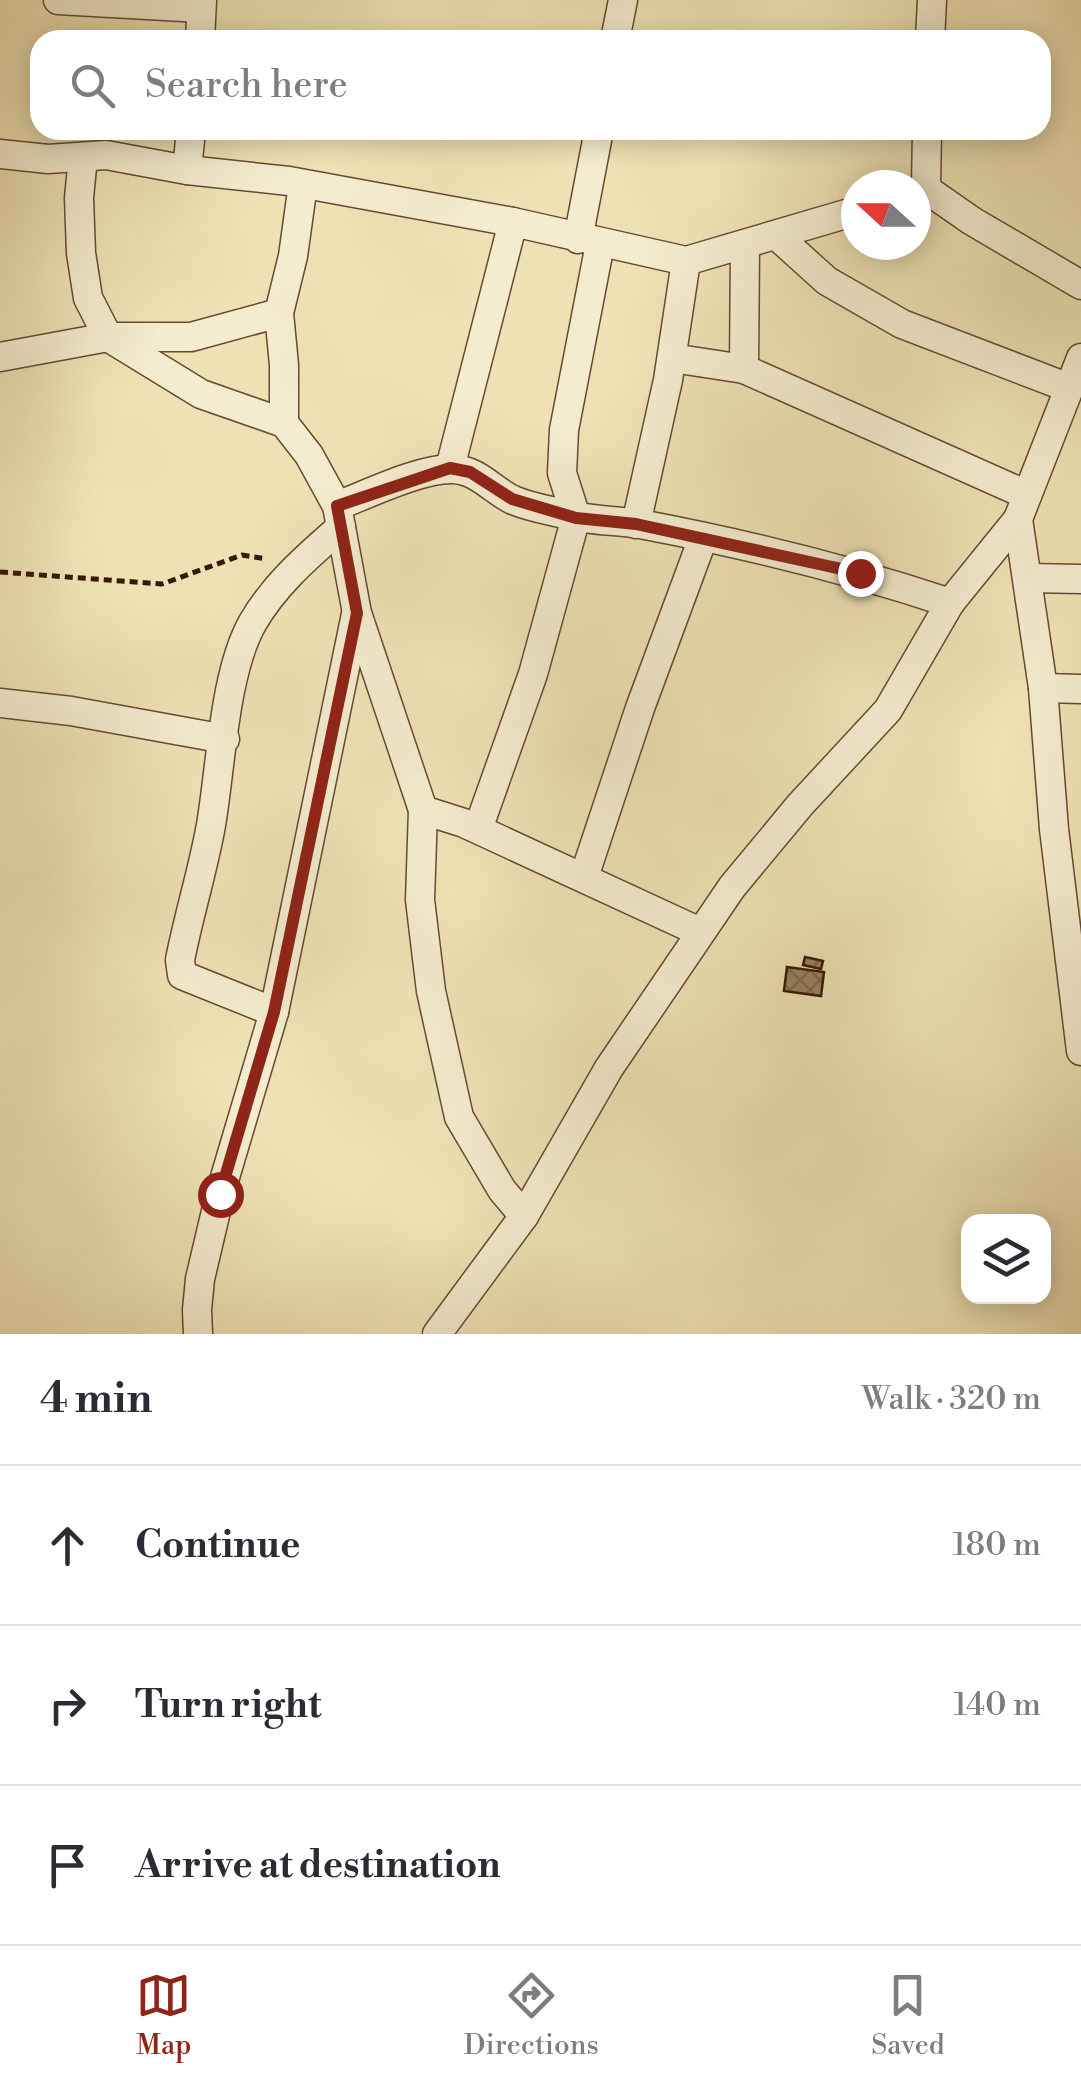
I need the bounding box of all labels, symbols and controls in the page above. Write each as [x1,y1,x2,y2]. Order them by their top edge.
search box [30,30,1051,140]
icon: search [65,58,120,113]
text: Search here [145,62,348,109]
north arrow [841,170,931,260]
route end [838,551,884,597]
route start [198,1172,244,1218]
map controls [961,1214,1051,1304]
button: layers [961,1214,1051,1304]
text: 4 min [40,1373,152,1426]
text: Walk · 320 m [861,1379,1041,1419]
icon: ahead [40,1518,95,1573]
text: Continue [135,1522,300,1569]
text: 180 m [952,1525,1041,1565]
icon: right [40,1678,95,1733]
text: Turn right [135,1682,321,1729]
text: 140 m [954,1685,1041,1725]
icon: arrive [40,1838,95,1893]
text: Arrive at destination [135,1842,501,1889]
tab: Map [136,1968,191,2063]
tab: Directions [464,1968,599,2063]
tab: Saved [871,1968,945,2063]

